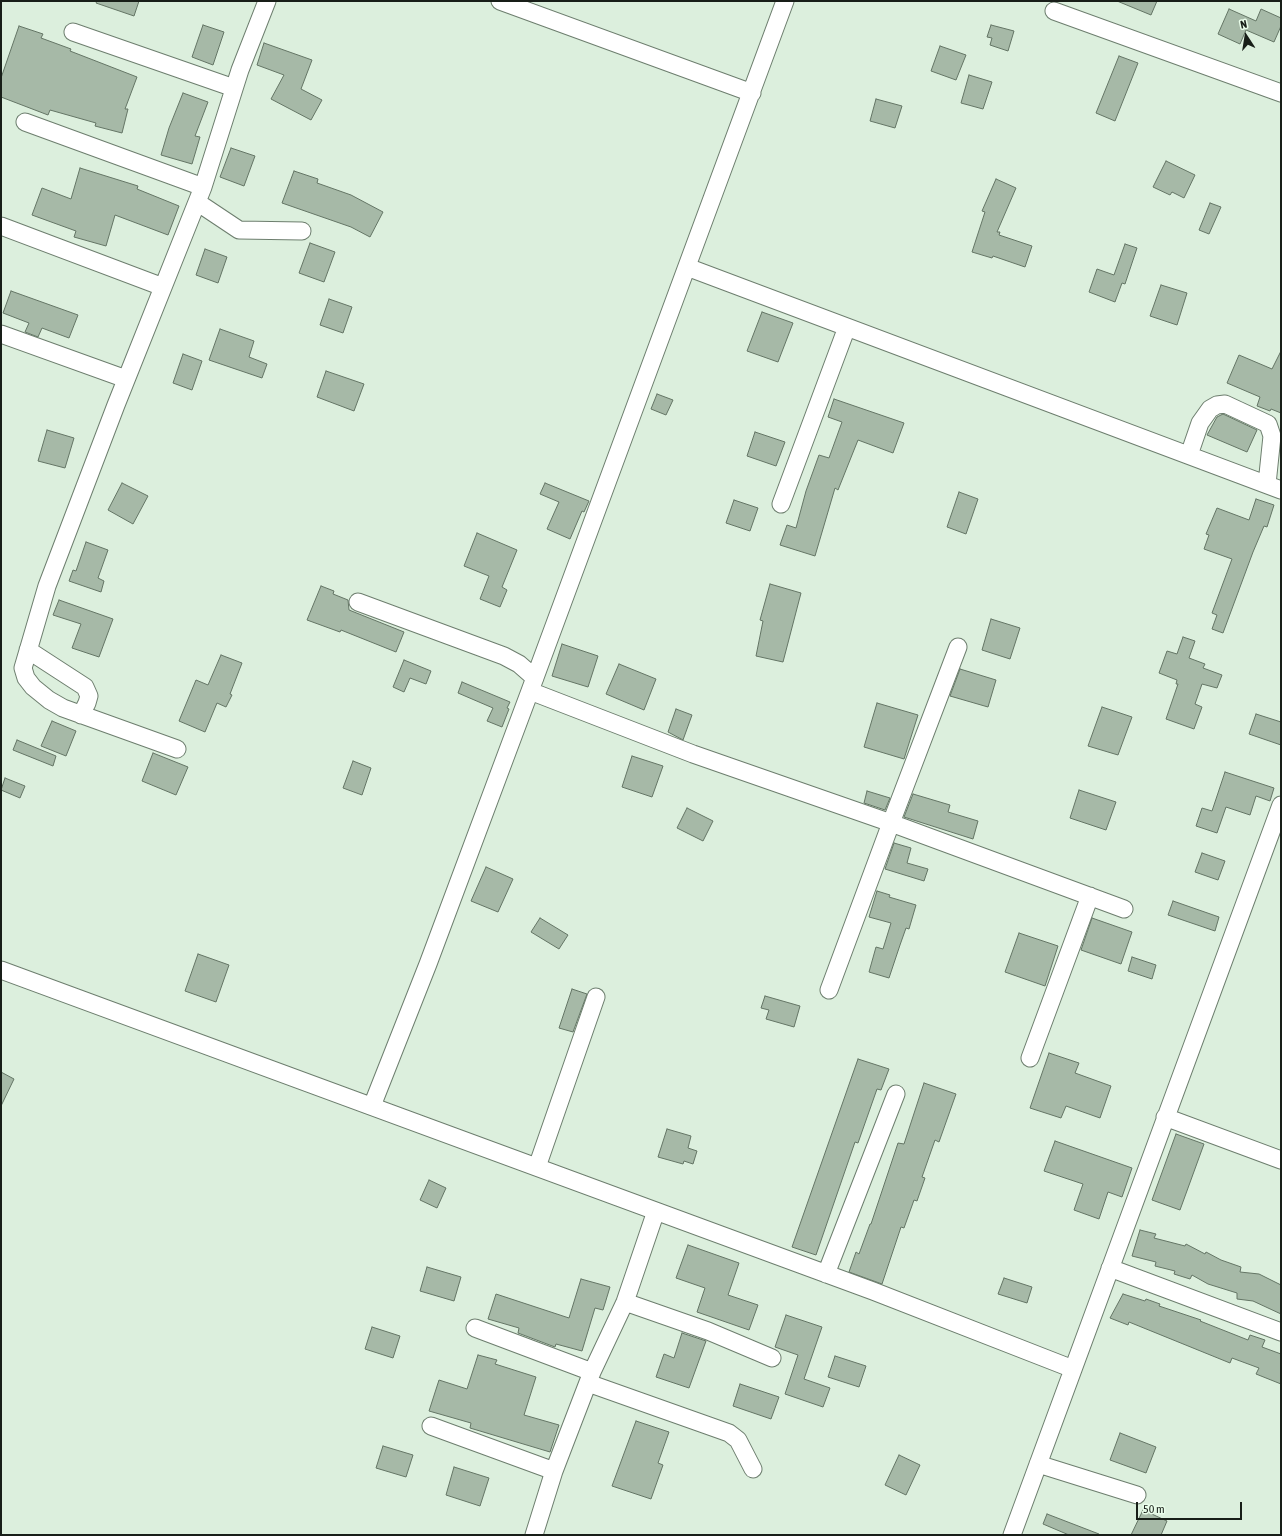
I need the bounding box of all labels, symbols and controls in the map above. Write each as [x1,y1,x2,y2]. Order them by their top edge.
north arrow [1226,16,1266,56]
text: N [1239,18,1248,31]
scale bar [1138,1494,1244,1520]
text: 50 m [1143,1502,1165,1516]

